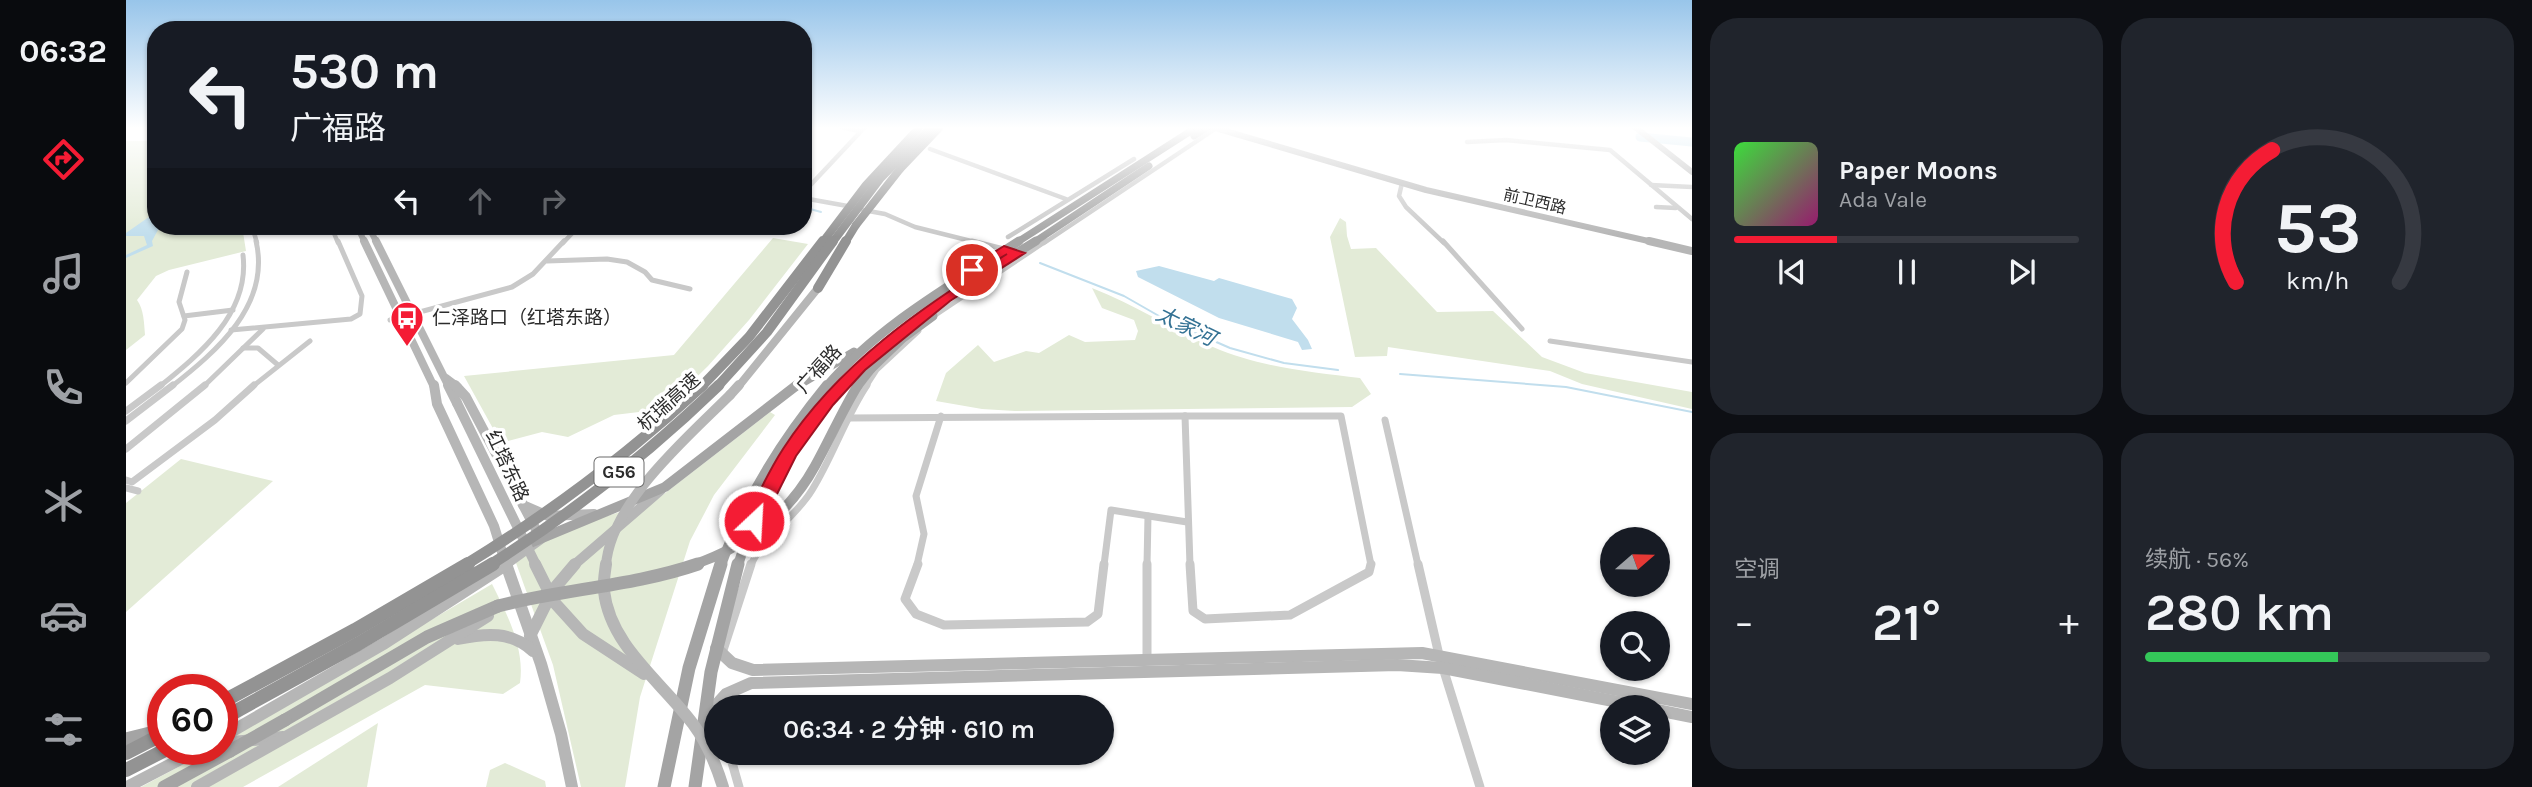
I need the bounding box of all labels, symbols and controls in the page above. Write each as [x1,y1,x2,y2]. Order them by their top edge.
text: 06:32 [19,33,107,70]
text: 530 m [290,43,439,100]
icon: left [175,49,266,140]
text: 广福路 [290,110,386,147]
icon: directions [39,135,88,184]
text: Paper Moons [1839,155,1998,186]
icon: left [388,182,426,220]
icon: ahead [461,182,499,220]
icon: right [534,182,572,220]
street label: 前卫西路 [1502,185,1568,217]
text: Ada Vale [1839,186,1927,213]
text: 53 [2274,186,2361,271]
pin [942,240,1002,300]
icon: music [39,249,88,298]
icon: arrive [953,251,991,289]
icon: previous [1773,253,1811,291]
icon: pause [1888,253,1926,291]
icon: next [2003,253,2041,291]
text: km/h [2286,266,2349,295]
bus stop icon: 仁泽路口（红塔东路） [388,299,426,348]
water label: 太家河 [1152,301,1223,352]
place label: 仁泽路口（红塔东路） [432,307,622,329]
street label: 广福路 [792,340,846,398]
icon: phone [39,363,88,412]
street label: 杭瑞高速 [633,368,705,436]
street label: 红塔东路 [481,427,533,505]
road number: G56 [594,458,644,486]
icon: climate [39,477,88,526]
position arrow [717,484,791,558]
north arrow [1600,527,1670,597]
map controls [1600,527,1670,765]
text: 续航 · 56% [2145,546,2249,573]
text: 空调 [1734,556,1780,583]
text: 280 km [2145,582,2334,643]
icon: car [39,591,88,640]
text: 21° [1872,592,1941,653]
text: − [1734,600,1754,645]
text: + [2059,600,2079,645]
button: search [1600,611,1670,681]
speed limit sign: 60 [147,674,238,765]
button: layers [1600,695,1670,765]
icon: filters [39,705,88,754]
text: 06:34 · 2 分钟 · 610 m [783,714,1035,745]

